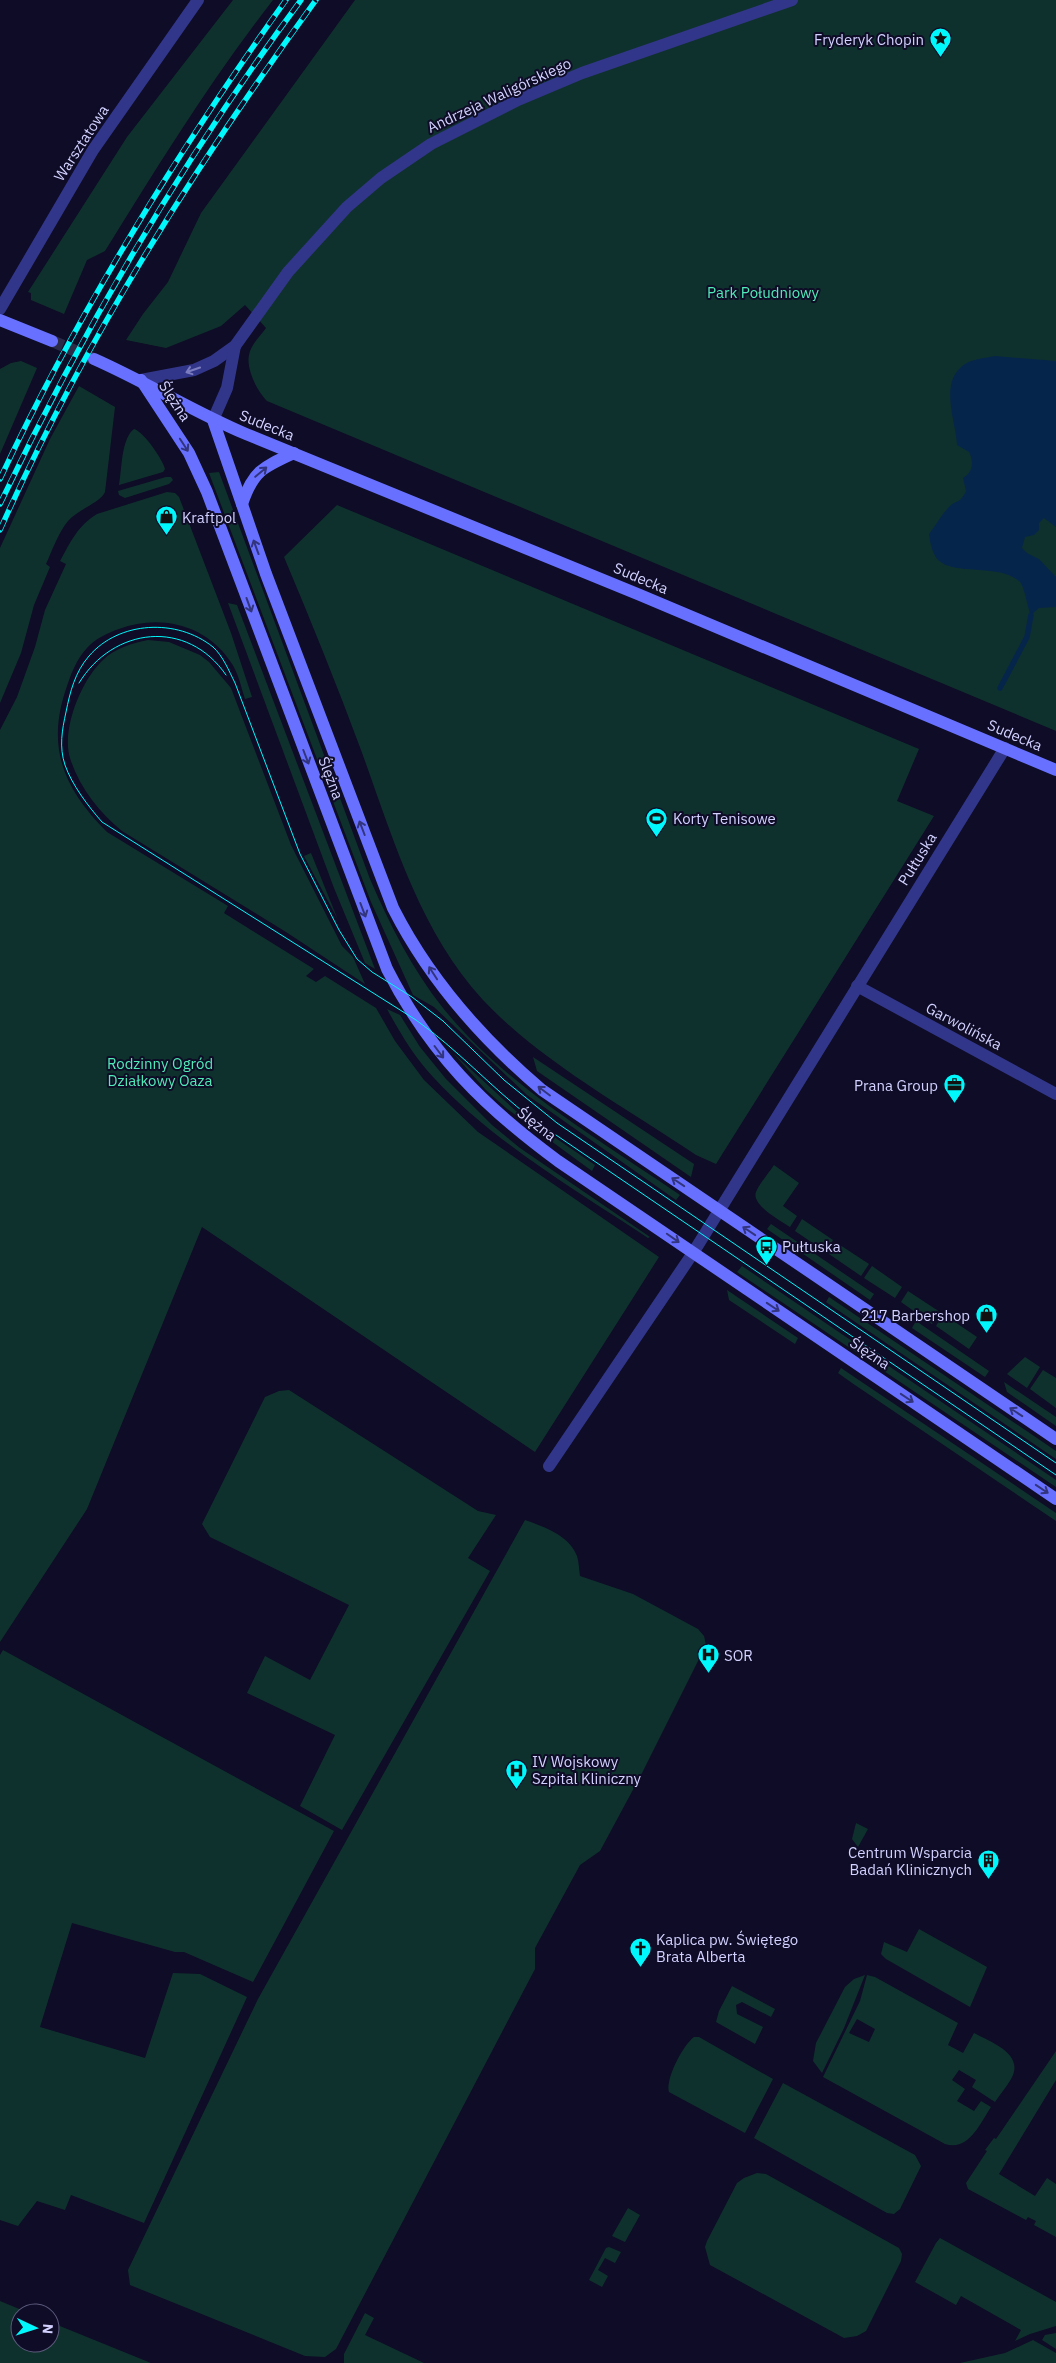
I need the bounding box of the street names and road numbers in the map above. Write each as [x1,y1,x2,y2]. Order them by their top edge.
street label: Andrzeja Waligórskiego [424,53,574,137]
street label: Warsztatowa [49,101,113,185]
street label: Ślężna [155,377,195,425]
street label: Sudecka [237,405,297,445]
street label: Sudecka [611,558,671,598]
street label: Sudecka [985,715,1045,755]
street label: Ślężna [314,754,348,802]
street label: Pułtuska [893,829,941,889]
street label: Garwolińska [923,998,1005,1054]
street label: Ślężna [514,1103,560,1145]
street label: Ślężna [846,1333,894,1373]

